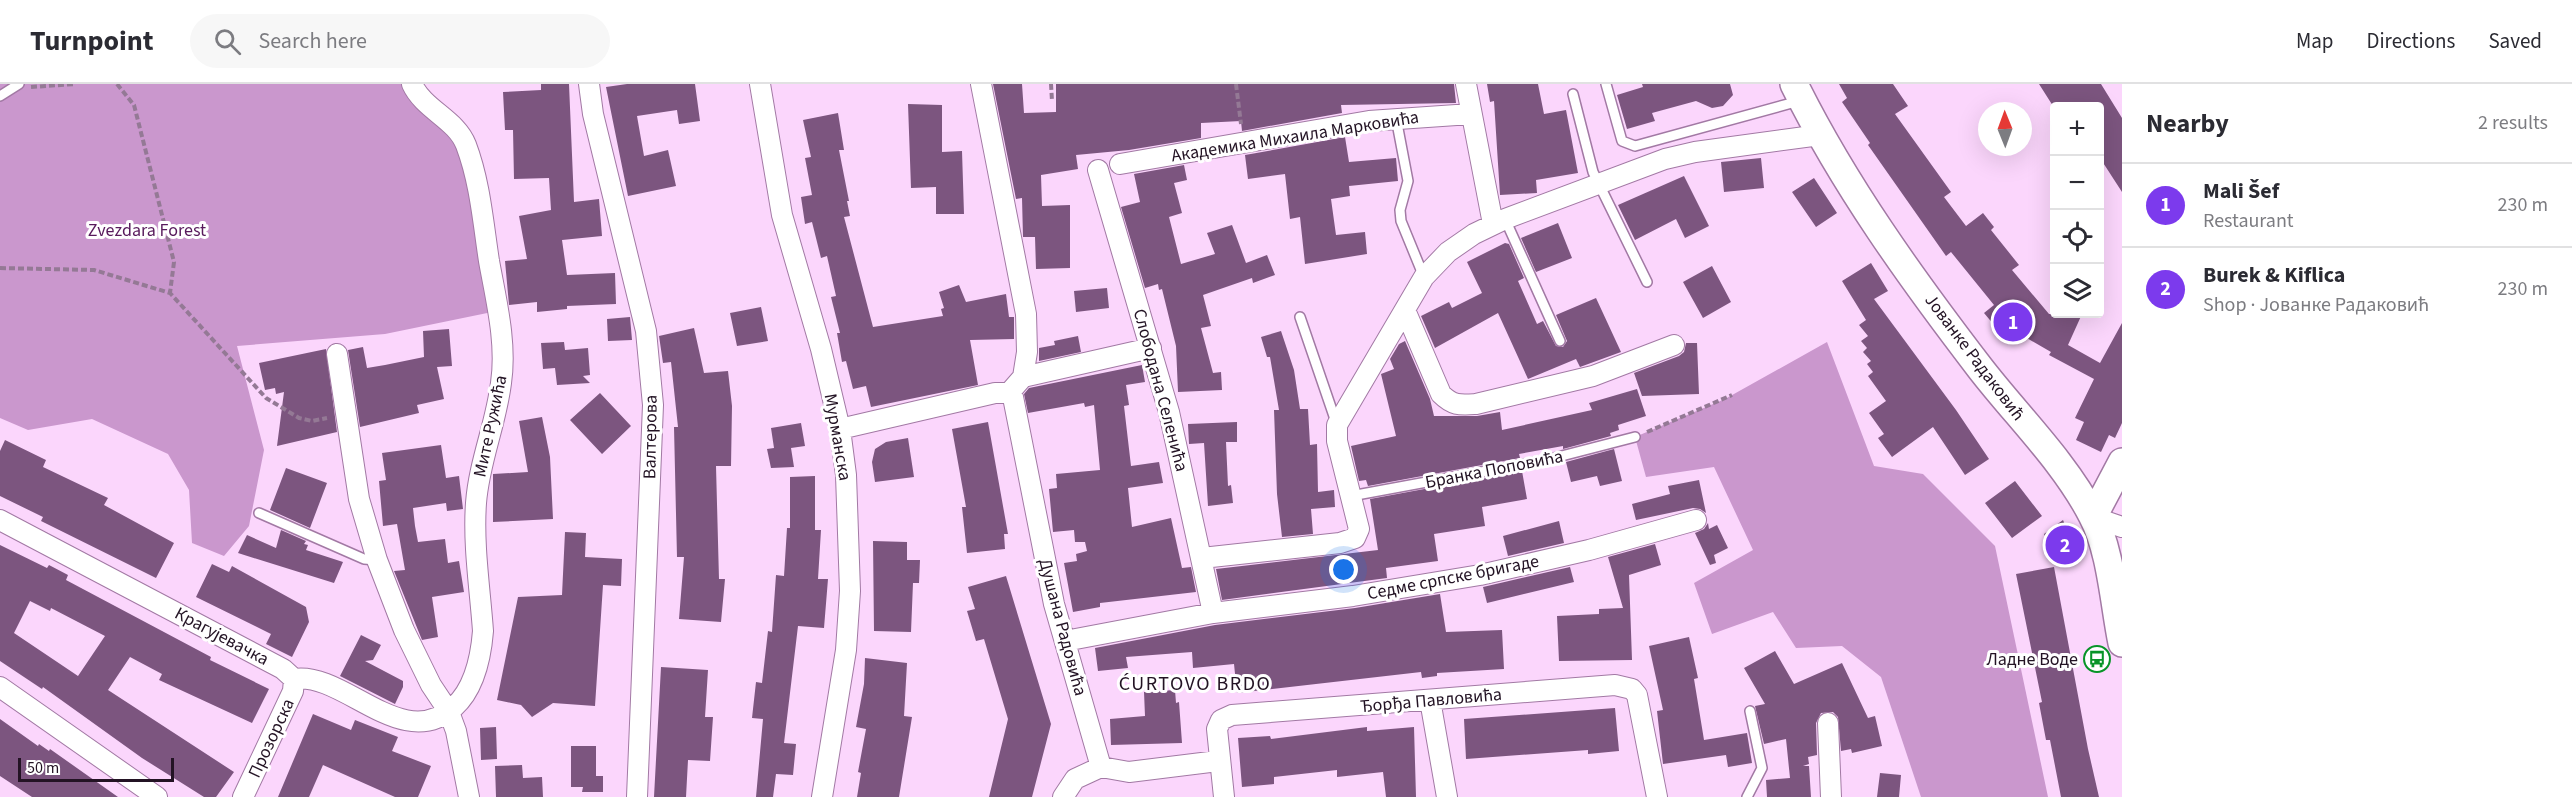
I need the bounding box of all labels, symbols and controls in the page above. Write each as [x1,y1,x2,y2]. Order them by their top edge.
search box [190,14,610,68]
text: Turnpoint [30,21,154,61]
icon: search [211,25,244,58]
text: Search here [259,25,367,57]
text: Map [2296,26,2334,56]
text: Directions [2367,26,2455,56]
text: Saved [2488,26,2542,56]
north arrow [1978,102,2032,156]
map controls [2050,102,2104,318]
button: + [2050,102,2104,156]
street label: Академика Михаила Марковића [1170,105,1421,168]
text: Nearby [2146,105,2229,142]
text: 2 results [2478,109,2548,137]
button: − [2050,156,2104,210]
text: Mali Šef [2203,175,2279,207]
text: 1 [2160,191,2171,219]
text: 230 m [2498,191,2548,219]
text: Restaurant [2203,207,2294,235]
button: locate [2050,210,2104,264]
park label: Zvezdara Forest [88,218,206,243]
text: Burek & Kiflica [2203,259,2345,291]
button: layers [2050,264,2104,318]
text: 2 [2160,275,2171,303]
text: 230 m [2498,275,2548,303]
street label: Јованке Радаковић [1919,289,2030,426]
text: Shop · Јованке Радаковић [2203,291,2429,319]
pin: 1 [1994,300,2032,344]
street label: Слободана Селенића [1127,306,1194,474]
street label: Мите Ружића [467,373,513,479]
street label: Мурманска [818,392,857,483]
street label: Валтерова [637,395,664,479]
street label: Бранка Поповића [1423,444,1565,495]
pin: 2 [2046,522,2084,568]
street label: Седме српске бригаде [1365,549,1541,606]
your location [1329,555,1358,584]
street label: Душана Радовића [1032,556,1093,699]
street label: Крагујевачка [170,601,273,672]
bus stop icon: Ладне Воде [2082,644,2112,674]
place label: Ладне Воде [1986,647,2078,672]
district label: ĆURTOVO BRDO [1119,670,1271,698]
street label: Ђорђа Павловића [1359,682,1503,719]
street label: Прозорска [242,694,301,782]
scale bar [18,755,174,782]
text: 50 m [27,757,59,779]

